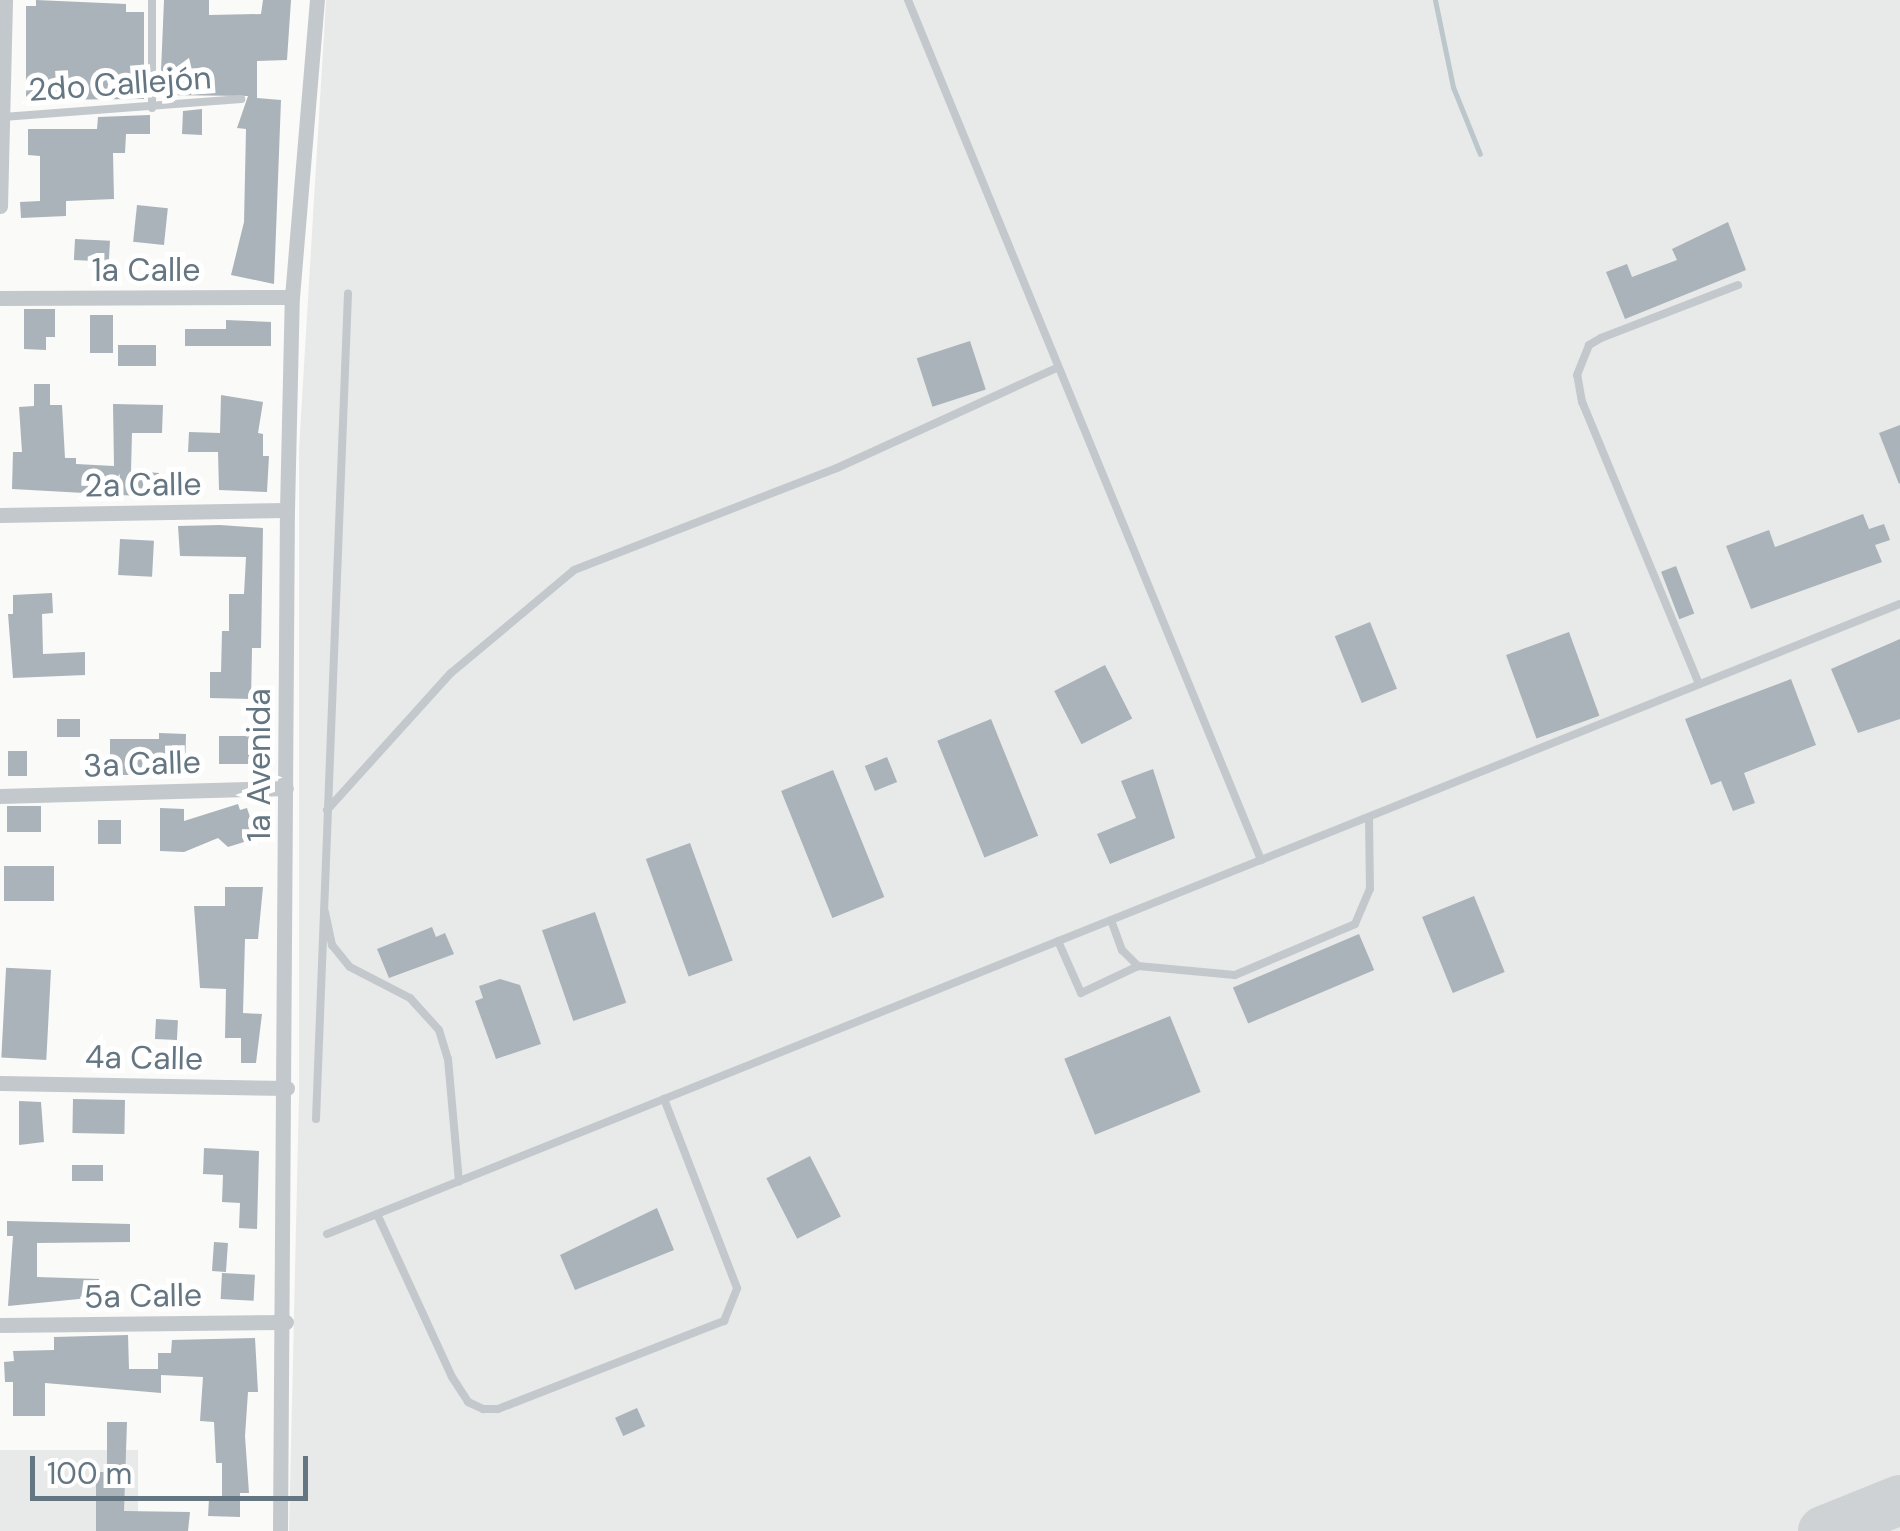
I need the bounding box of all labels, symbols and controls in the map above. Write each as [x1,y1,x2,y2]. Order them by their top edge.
street label: 2do Callejón [27,58,213,110]
street label: 1a Calle [92,251,200,289]
street label: 2a Calle [84,465,202,505]
street label: 1a Avenida [240,688,278,842]
street label: 3a Calle [83,743,201,785]
street label: 4a Calle [85,1038,203,1078]
street label: 5a Calle [84,1276,202,1316]
scale bar [35,1436,312,1498]
text: 100 m [47,1454,132,1493]

